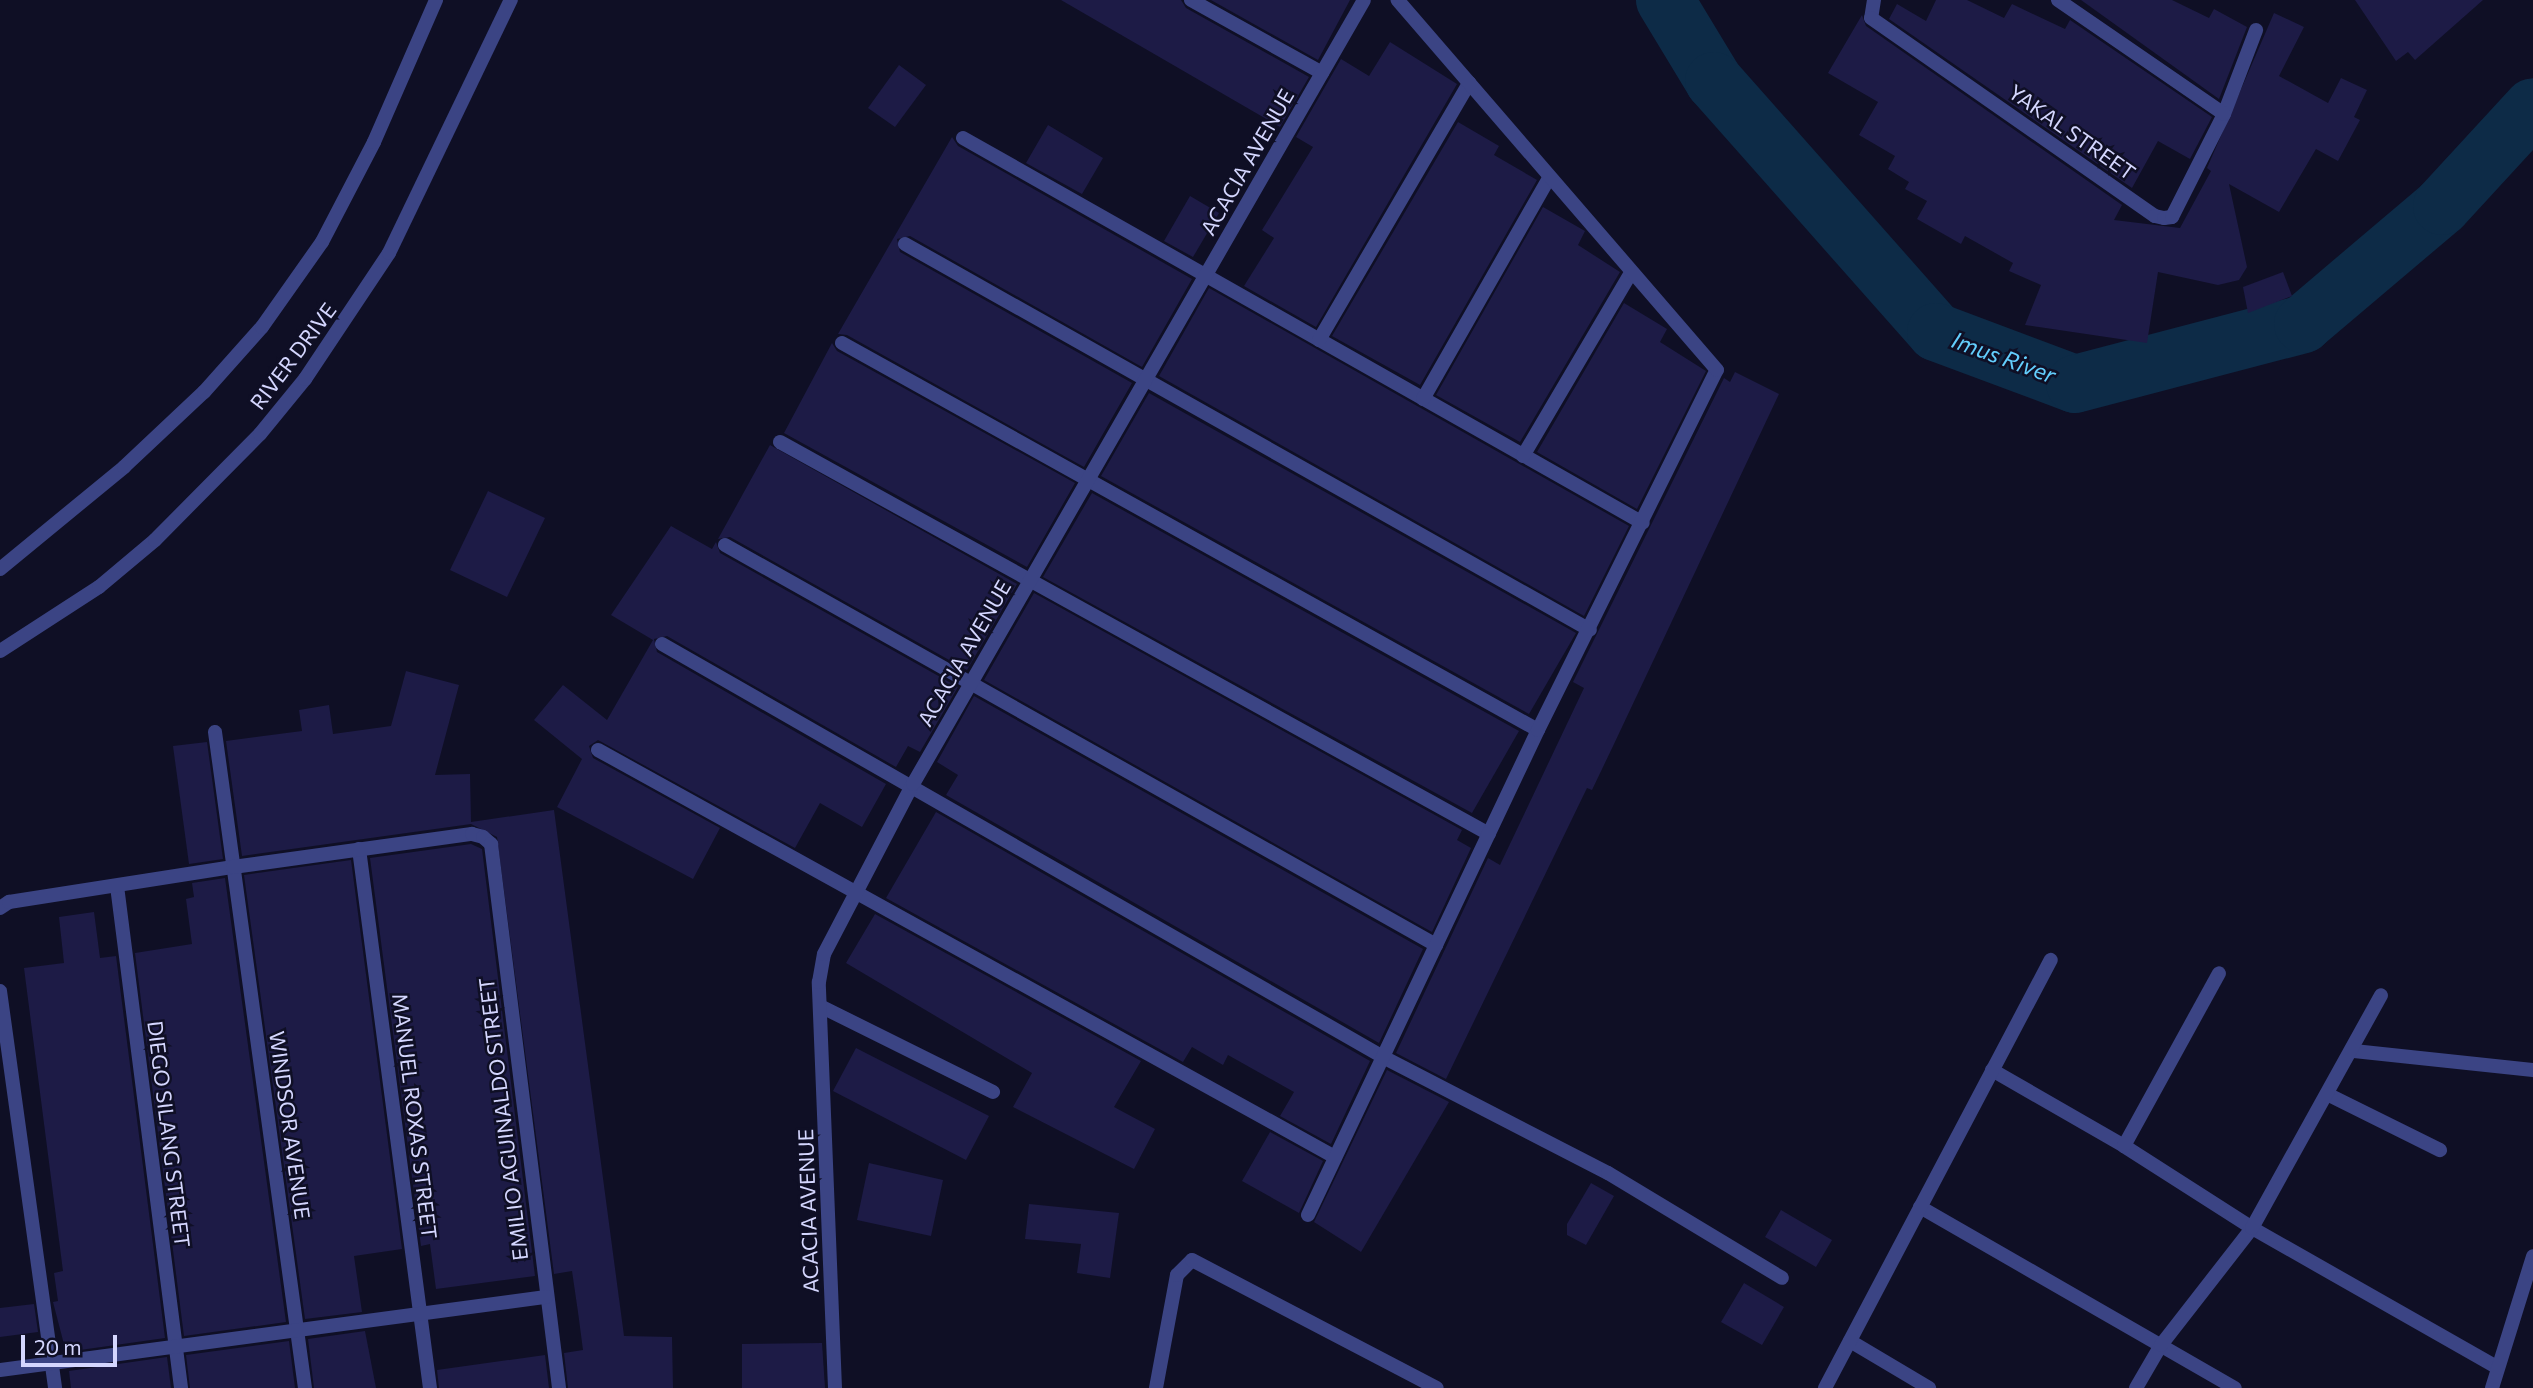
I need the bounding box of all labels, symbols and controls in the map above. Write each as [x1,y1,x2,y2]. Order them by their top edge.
street label: YAKAL STREET [2004,79,2140,185]
street label: ACACIA AVENUE [1195,85,1299,239]
street label: RIVER DRIVE [245,298,341,414]
water label: Imus River [1948,325,2060,389]
street label: ACACIA AVENUE [912,576,1016,730]
street label: EMILIO AGUINALDO STREET [473,976,533,1262]
street label: MANUEL ROXAS STREET [387,992,443,1240]
street label: DIEGO SILANG STREET [143,1019,195,1249]
street label: WINDSOR AVENUE [264,1029,316,1221]
street label: ACACIA AVENUE [793,1128,823,1294]
scale bar [24,1322,121,1366]
text: 20 m [34,1334,82,1359]

